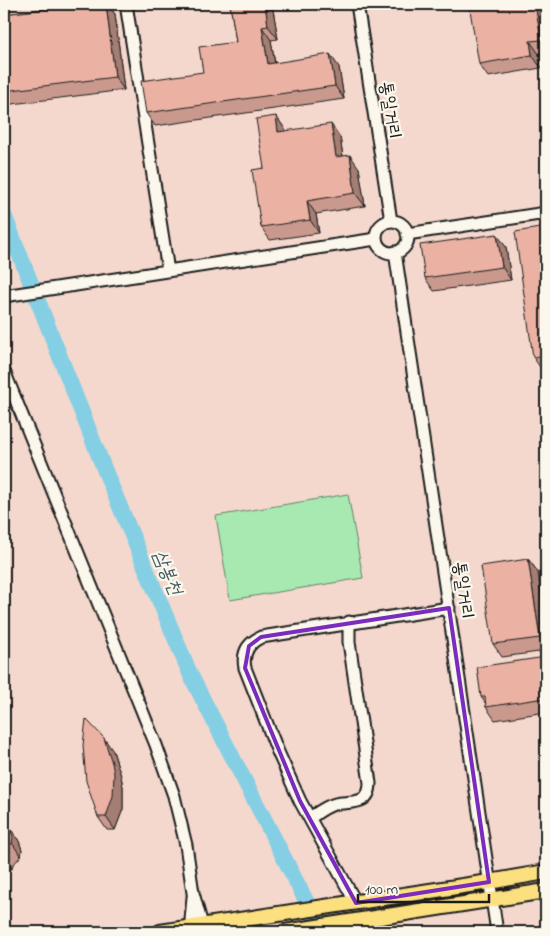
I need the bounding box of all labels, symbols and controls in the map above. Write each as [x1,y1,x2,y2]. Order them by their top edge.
street label: 통일거리 [372,80,406,141]
water label: 삼봉천 [145,547,189,601]
street label: 통일거리 [445,560,479,621]
scale bar [358,871,489,903]
text: 100 m [365,879,398,901]

